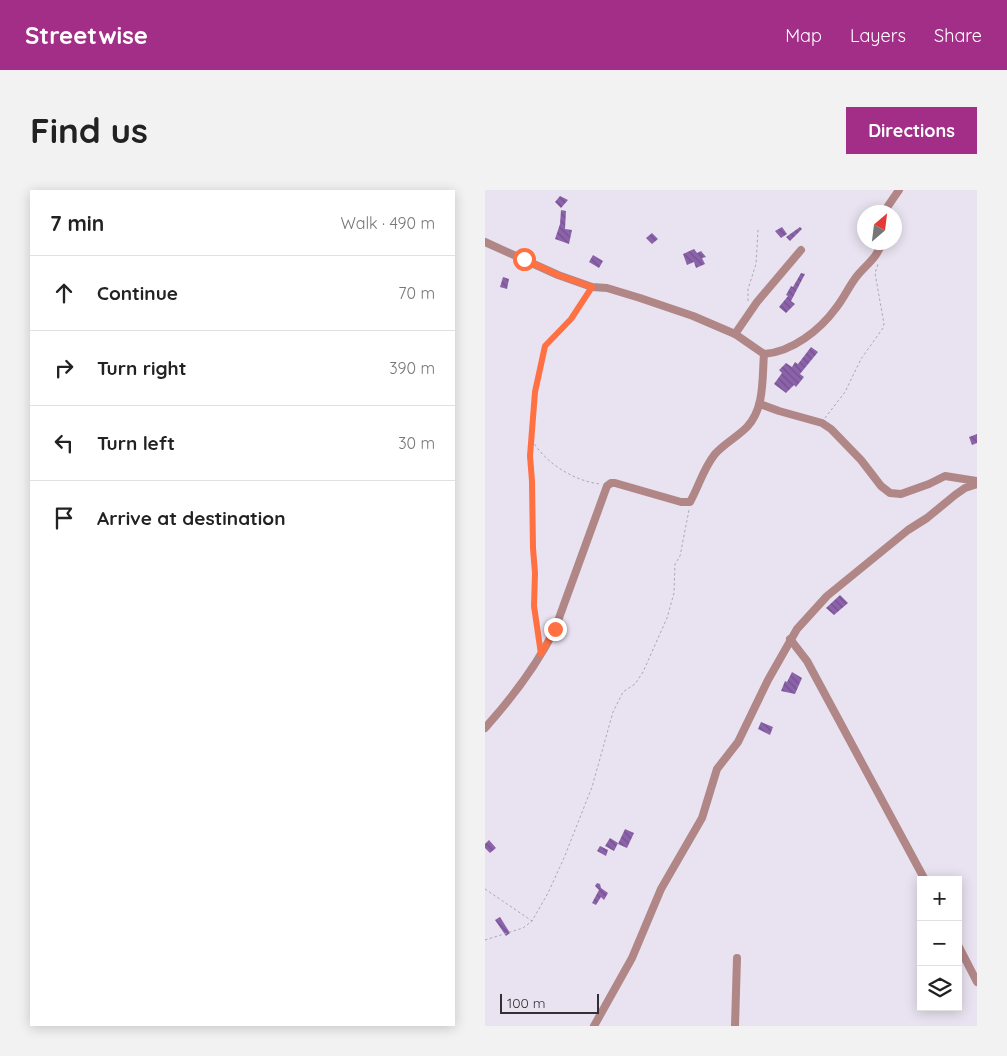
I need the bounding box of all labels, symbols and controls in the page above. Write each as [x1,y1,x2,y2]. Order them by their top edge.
text: Streetwise [25,20,148,50]
text: Map [785,24,822,47]
text: Layers [850,24,906,47]
text: Share [934,24,982,47]
button: Directions [846,107,977,154]
text: Find us [30,108,148,152]
north arrow [857,205,902,250]
text: 7 min [50,210,104,236]
text: Walk · 490 m [340,213,435,233]
route start [513,248,536,271]
icon: ahead [50,279,78,307]
text: Continue [97,281,178,305]
text: 70 m [398,283,435,303]
icon: right [50,354,78,382]
text: Turn right [97,356,186,380]
text: 390 m [389,358,435,378]
icon: left [50,429,78,457]
text: Turn left [97,431,175,455]
text: 30 m [398,433,435,453]
icon: arrive [50,504,78,532]
text: Arrive at destination [97,506,286,530]
route end [544,618,567,641]
map controls [917,876,962,1011]
button: + [917,876,962,921]
button: − [917,921,962,966]
button: layers [917,966,962,1011]
scale bar [500,991,599,1014]
text: 100 m [507,994,545,1012]

